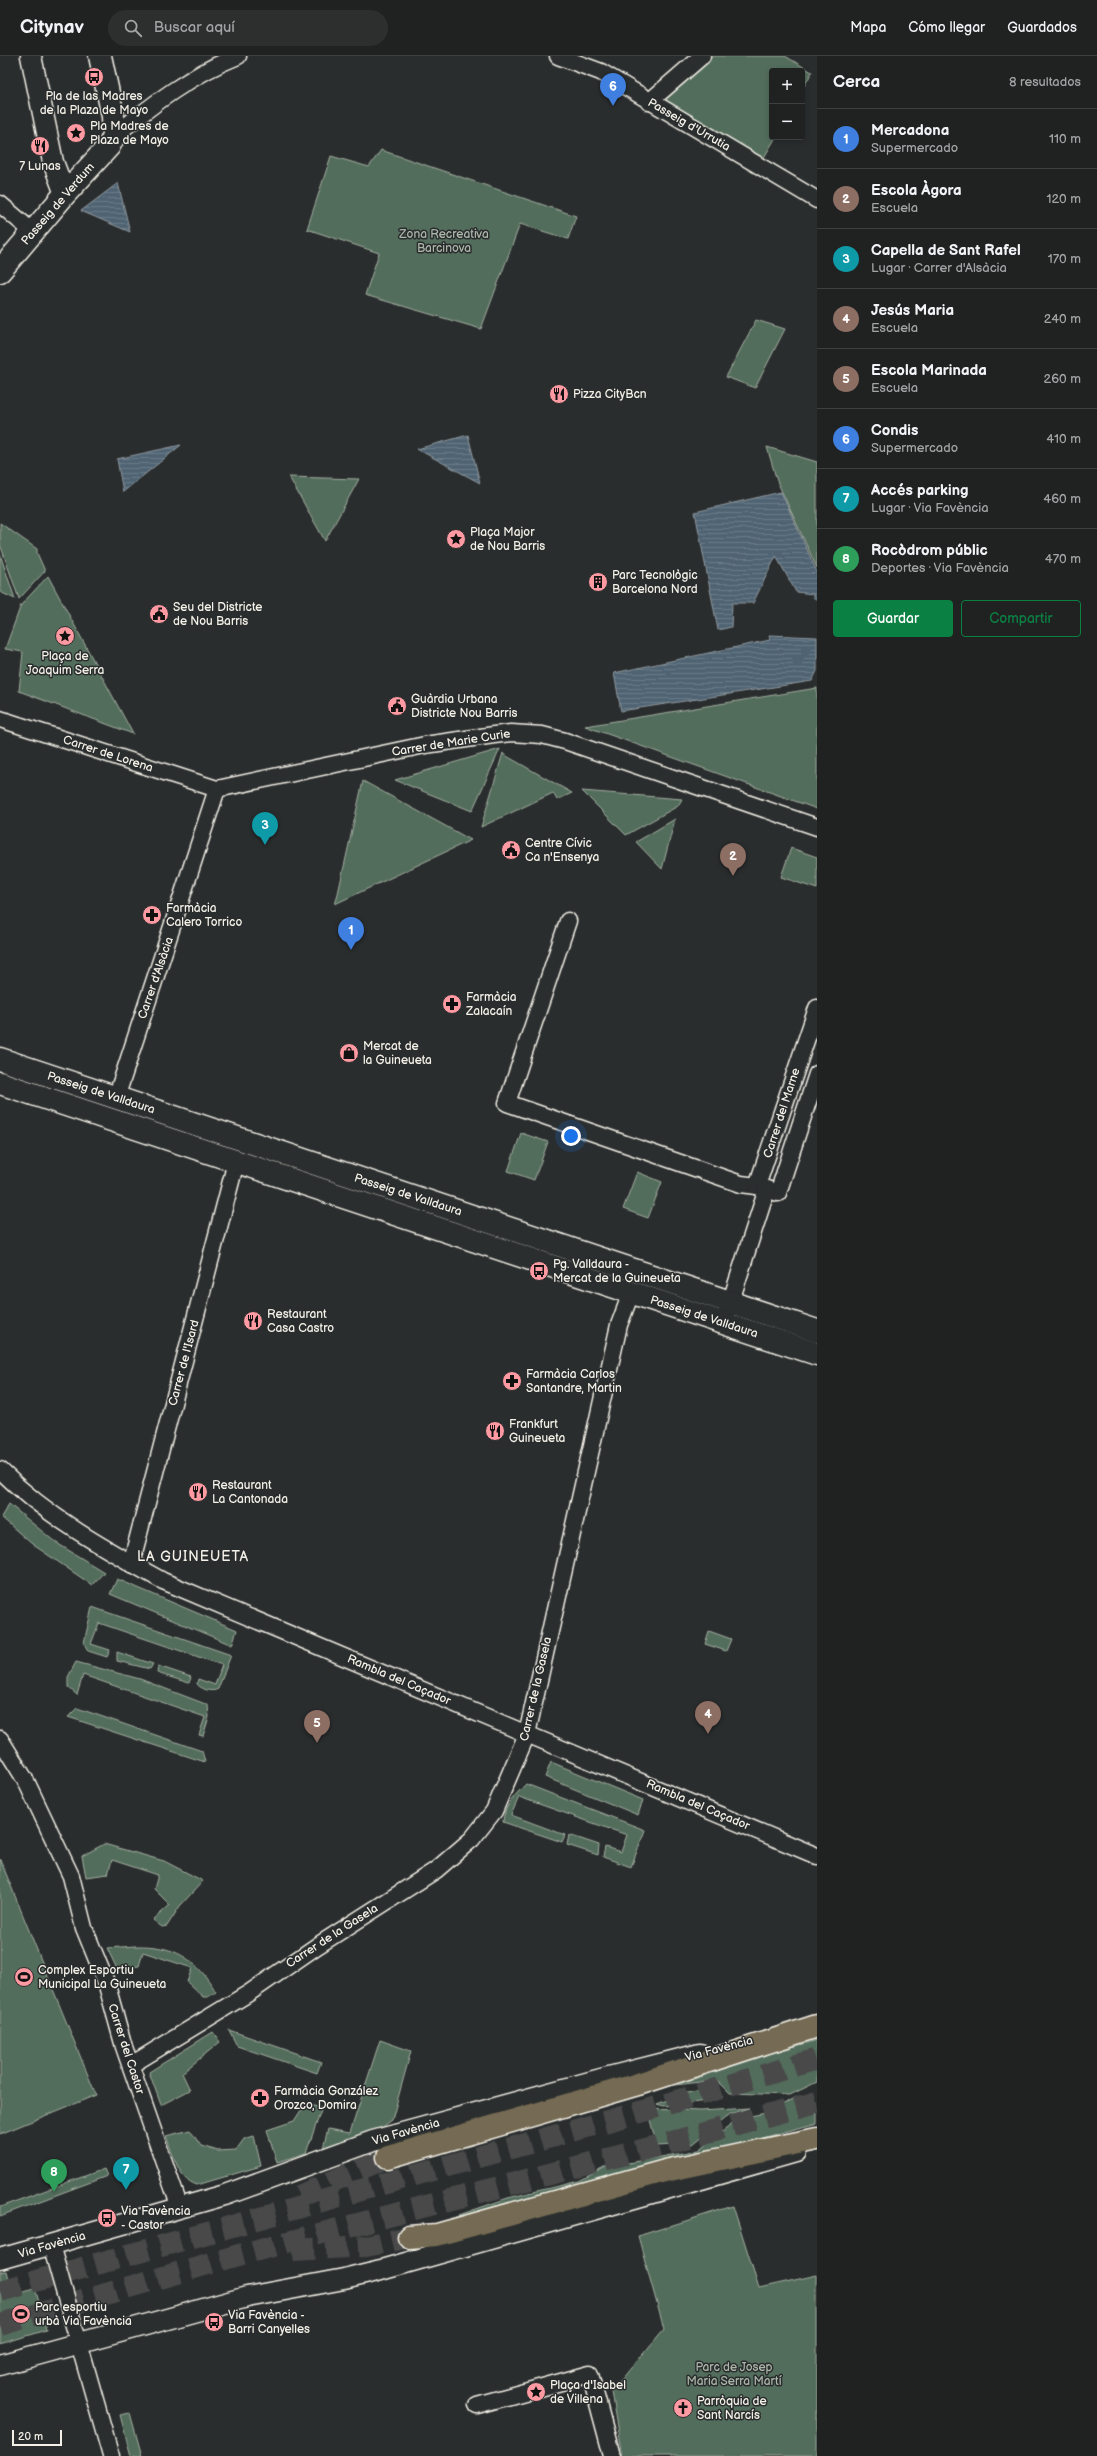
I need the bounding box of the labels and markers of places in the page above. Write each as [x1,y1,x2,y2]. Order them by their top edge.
bus stop icon: Pla de las Madres de la Plaza de Mayo [83,66,105,88]
pin: 6 [600,73,626,106]
place label: Pla de las Madres de la Plaza de Mayo [40,89,149,118]
place label: Pla Madres de Plaza de Mayo [90,119,169,148]
place icon: Pla Madres de Plaza de Mayo [65,122,87,144]
restaurant icon: 7 Lunas [29,135,51,157]
place label: 7 Lunas [19,159,61,174]
restaurant icon: Pizza CityBcn [548,383,570,405]
place label: Pizza CityBcn [573,387,647,402]
place label: Plaça Major de Nou Barris [470,525,545,554]
place icon: Plaça Major de Nou Barris [445,528,467,550]
place label: Parc Tecnològic Barcelona Nord [612,568,698,597]
building icon: Parc Tecnològic Barcelona Nord [587,571,609,593]
place label: Seu del Districte de Nou Barris [173,600,262,629]
public building icon: Seu del Districte de Nou Barris [148,603,170,625]
place icon: Plaça de Joaquim Serra [54,625,76,647]
place label: Plaça de Joaquim Serra [26,649,105,678]
place label: Guàrdia Urbana Districte Nou Barris [411,692,518,721]
public building icon: Guàrdia Urbana Districte Nou Barris [386,695,408,717]
pin: 3 [252,812,278,845]
place label: Centre Cívic Ca n'Ensenya [525,836,599,865]
public building icon: Centre Cívic Ca n'Ensenya [500,839,522,861]
pin: 2 [720,843,746,876]
place label: Farmàcia Calero Torrico [166,901,242,930]
pharmacy icon: Farmàcia Calero Torrico [141,904,163,926]
pin: 1 [338,917,364,950]
place label: Farmàcia Zalacaín [465,990,517,1019]
pharmacy icon: Farmàcia Zalacaín [441,993,463,1015]
place label: Mercat de la Guineueta [363,1039,432,1068]
shop icon: Mercat de la Guineueta [338,1042,360,1064]
place label: Pg. Valldaura - Mercat de la Guineueta [553,1257,681,1286]
bus stop icon: Pg. Valldaura - Mercat de la Guineueta [528,1260,550,1282]
place label: Restaurant Casa Castro [267,1307,334,1336]
restaurant icon: Restaurant Casa Castro [242,1310,264,1332]
place label: Farmàcia Carlos Santandre, Martin [526,1367,622,1396]
pharmacy icon: Farmàcia Carlos Santandre, Martin [501,1370,523,1392]
place label: Frankfurt Guineueta [509,1417,566,1446]
restaurant icon: Frankfurt Guineueta [484,1420,506,1442]
place label: Restaurant La Cantonada [212,1478,288,1507]
restaurant icon: Restaurant La Cantonada [187,1481,209,1503]
pin: 4 [695,1701,721,1734]
pin: 5 [304,1710,330,1743]
place label: Complex Esportiu Municipal La Guineueta [38,1963,167,1992]
sports icon: Complex Esportiu Municipal La Guineueta [13,1966,35,1988]
place label: Farmàcia González Orozco, Domira [274,2084,379,2113]
pharmacy icon: Farmàcia González Orozco, Domira [249,2087,271,2109]
pin: 7 [113,2157,139,2190]
pin: 8 [41,2159,67,2192]
place label: Via Favència - Castor [121,2204,191,2233]
bus stop icon: Via Favència - Castor [96,2207,118,2229]
place label: Parc esportiu urbà Via Favència [35,2300,132,2329]
sports icon: Parc esportiu urbà Via Favència [10,2303,32,2325]
place label: Via Favència - Barri Canyelles [228,2308,310,2337]
bus stop icon: Via Favència - Barri Canyelles [203,2311,225,2333]
place label: Plaça d'Isabel de Villena [550,2378,626,2407]
place icon: Plaça d'Isabel de Villena [525,2381,547,2403]
place label: Parròquia de Sant Narcís [697,2394,767,2423]
church icon: Parròquia de Sant Narcís [672,2397,694,2419]

